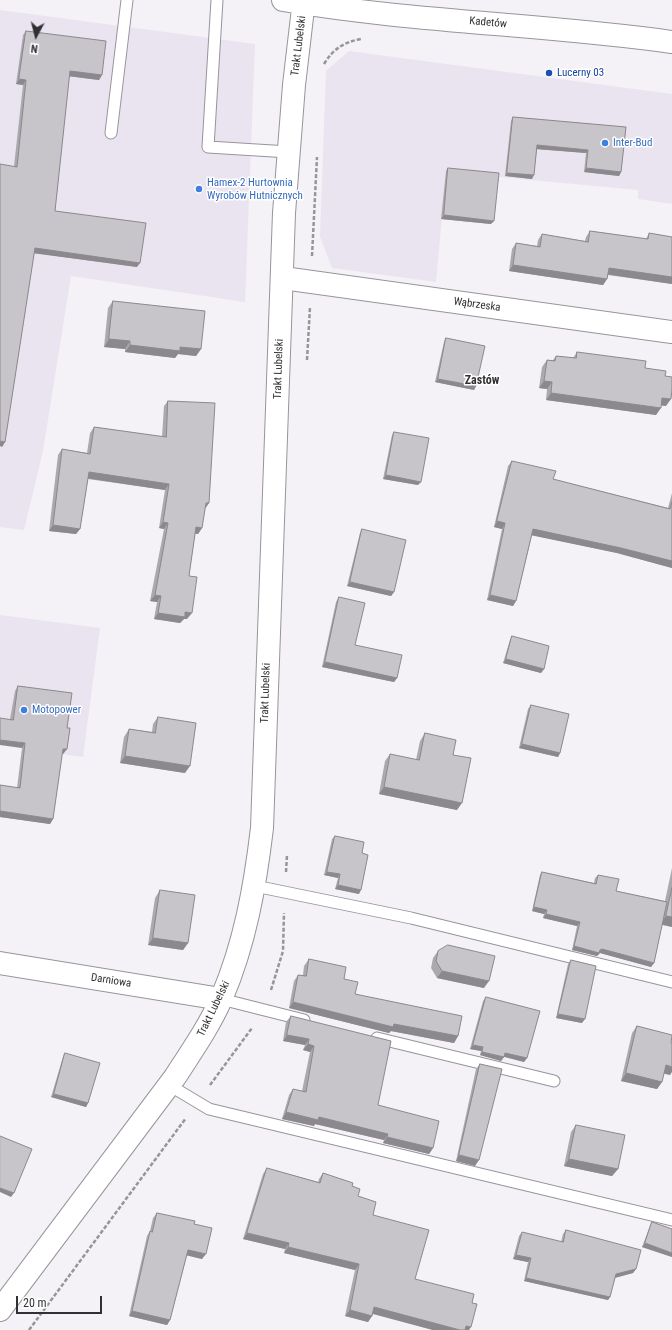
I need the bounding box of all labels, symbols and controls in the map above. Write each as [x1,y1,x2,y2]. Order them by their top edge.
street label: Trakt Lubelski [289,15,309,77]
street label: Kadetów [469,15,507,31]
north arrow [16,16,56,56]
text: N [30,42,39,55]
place label: Lucerny 03 [557,66,604,80]
marker: Lucerny 03 [544,68,554,78]
place label: Inter-Bud [613,136,652,150]
marker: Inter-Bud [600,138,610,148]
place label: Hamex-2 Hurtownia Wyrobów Hutnicznych [207,176,303,202]
marker: Hamex-2 Hurtownia Wyrobów Hutnicznych [194,184,204,194]
street label: Wąbrzeska [453,295,501,315]
street label: Trakt Lubelski [271,339,287,399]
district label: Zastów [465,374,499,388]
street label: Trakt Lubelski [258,663,274,723]
place label: Motopower [32,703,81,717]
marker: Motopower [19,705,29,715]
street label: Darniowa [90,971,132,991]
street label: Trakt Lubelski [195,979,233,1039]
scale bar [18,1288,104,1314]
text: 20 m [23,1296,47,1310]

